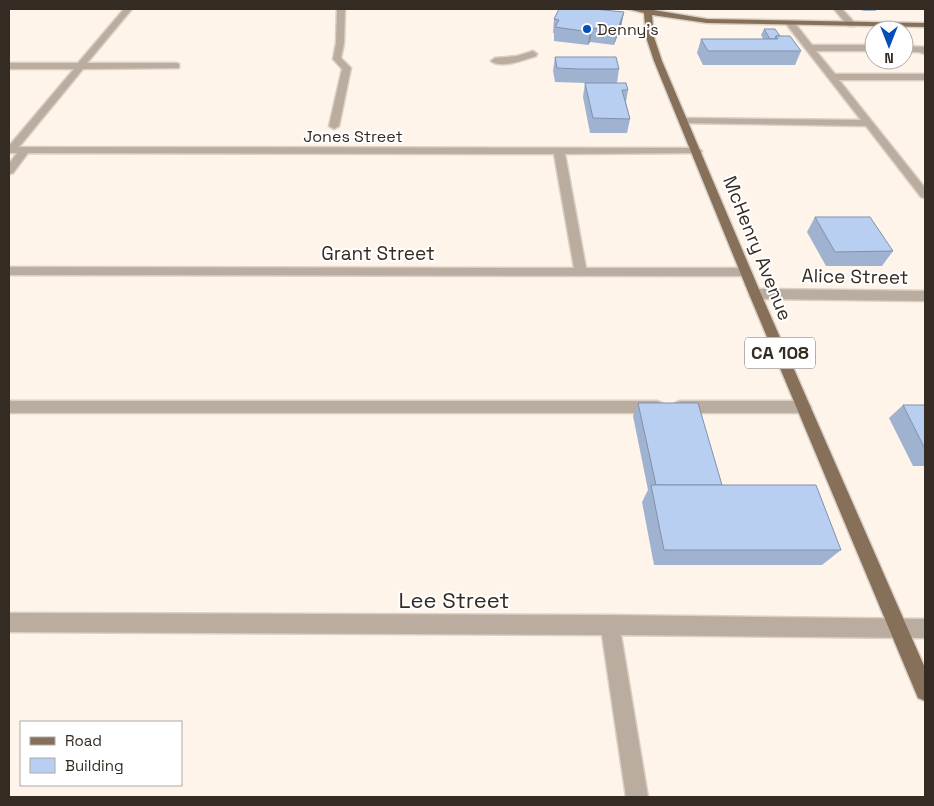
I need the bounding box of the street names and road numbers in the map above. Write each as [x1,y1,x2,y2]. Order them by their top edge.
street label: Jones Street [303,126,403,147]
street label: McHenry Avenue [717,172,798,324]
street label: Grant Street [321,241,435,266]
street label: Alice Street [801,263,909,290]
road number: CA 108 [745,338,815,368]
street label: Lee Street [399,586,509,614]

